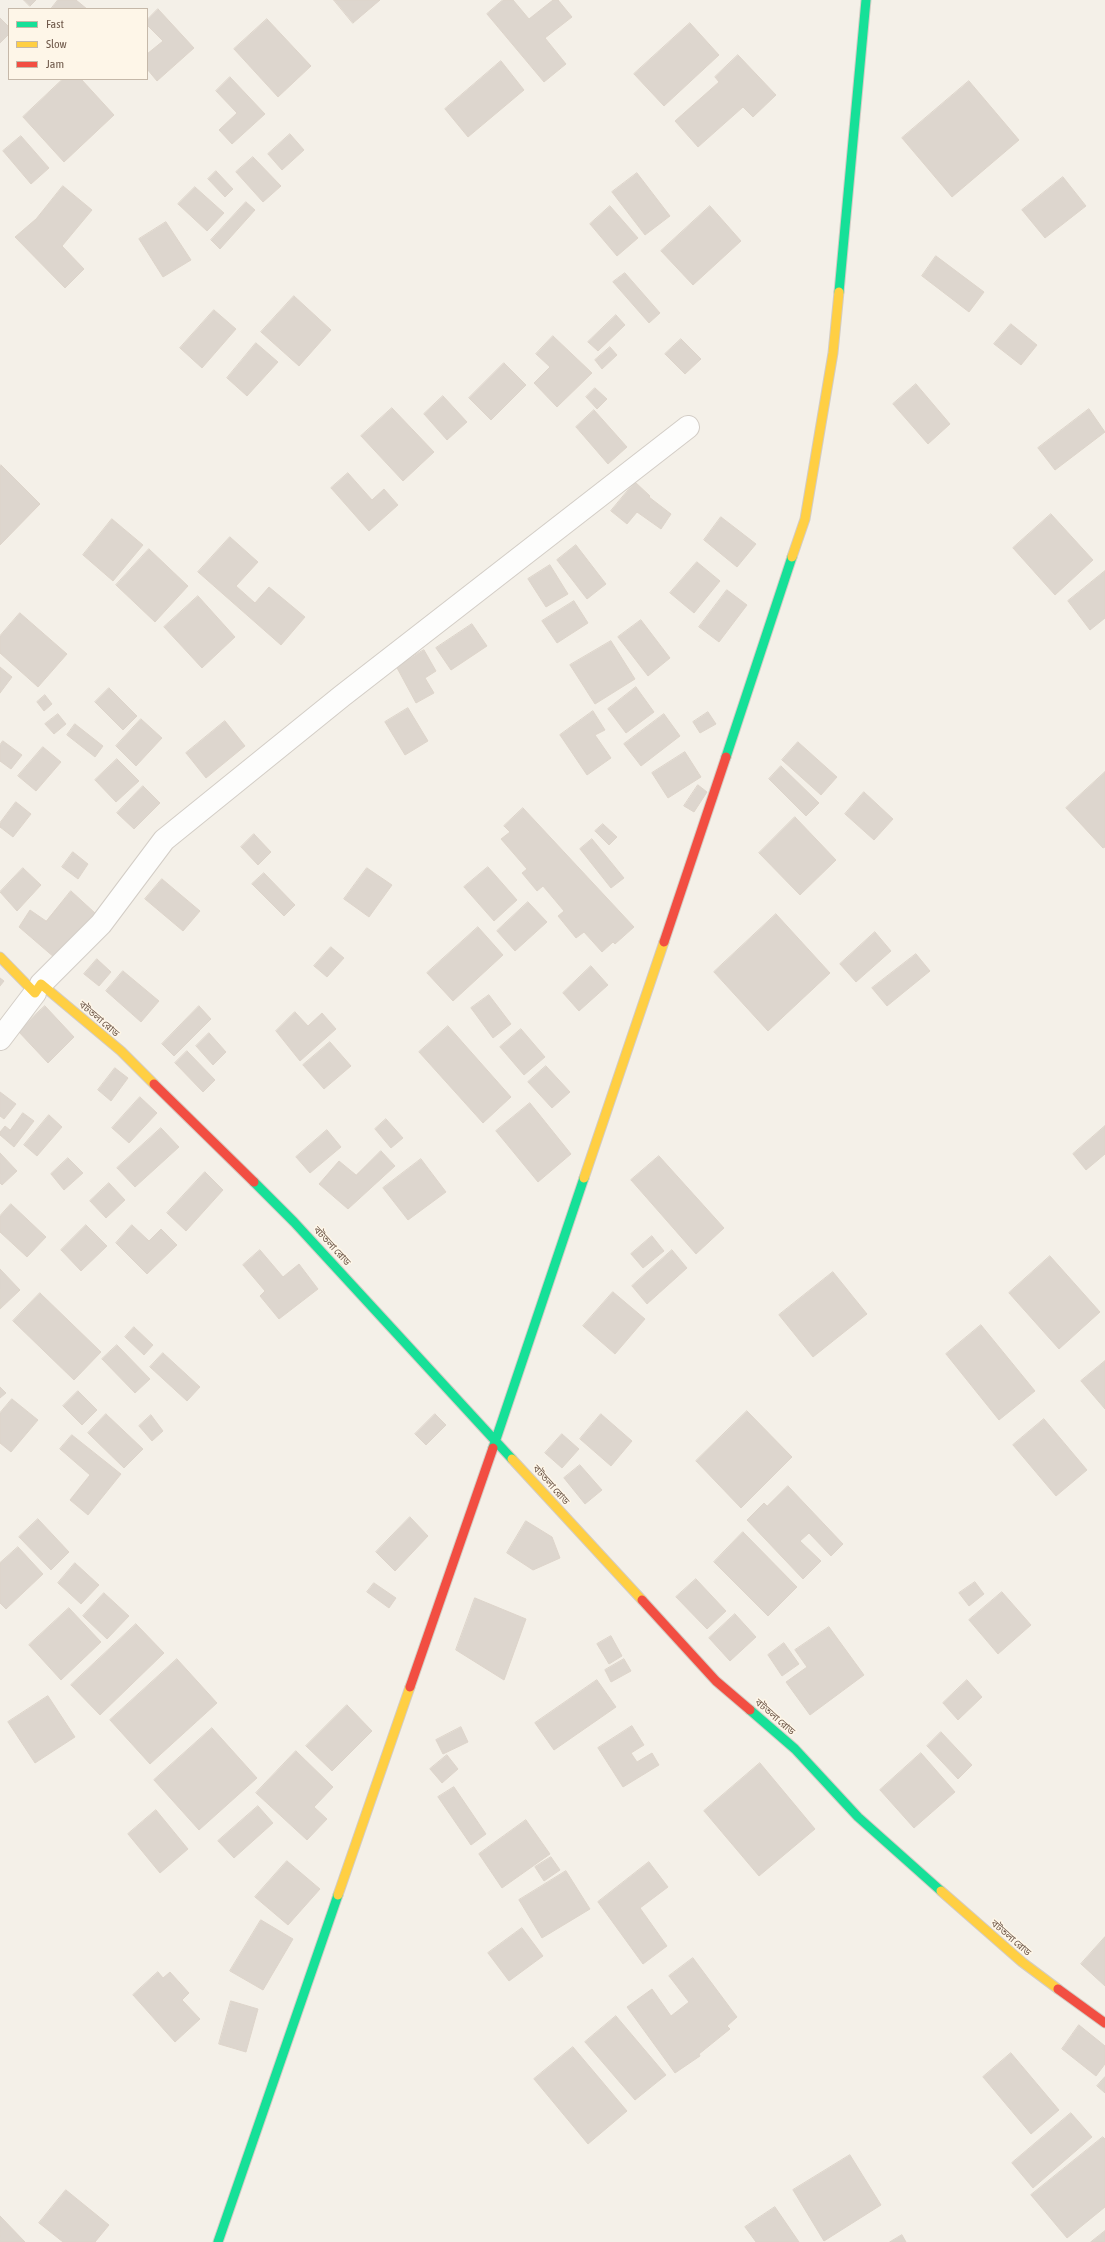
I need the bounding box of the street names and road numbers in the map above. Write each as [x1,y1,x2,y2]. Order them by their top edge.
street label: বটতলা রোড [76,999,122,1039]
street label: বটতলা রোড [311,1224,353,1268]
street label: বটতলা রোড [530,1463,572,1507]
street label: বটতলা রোড [753,1696,797,1738]
street label: বটতলা রোড [989,1917,1033,1959]

